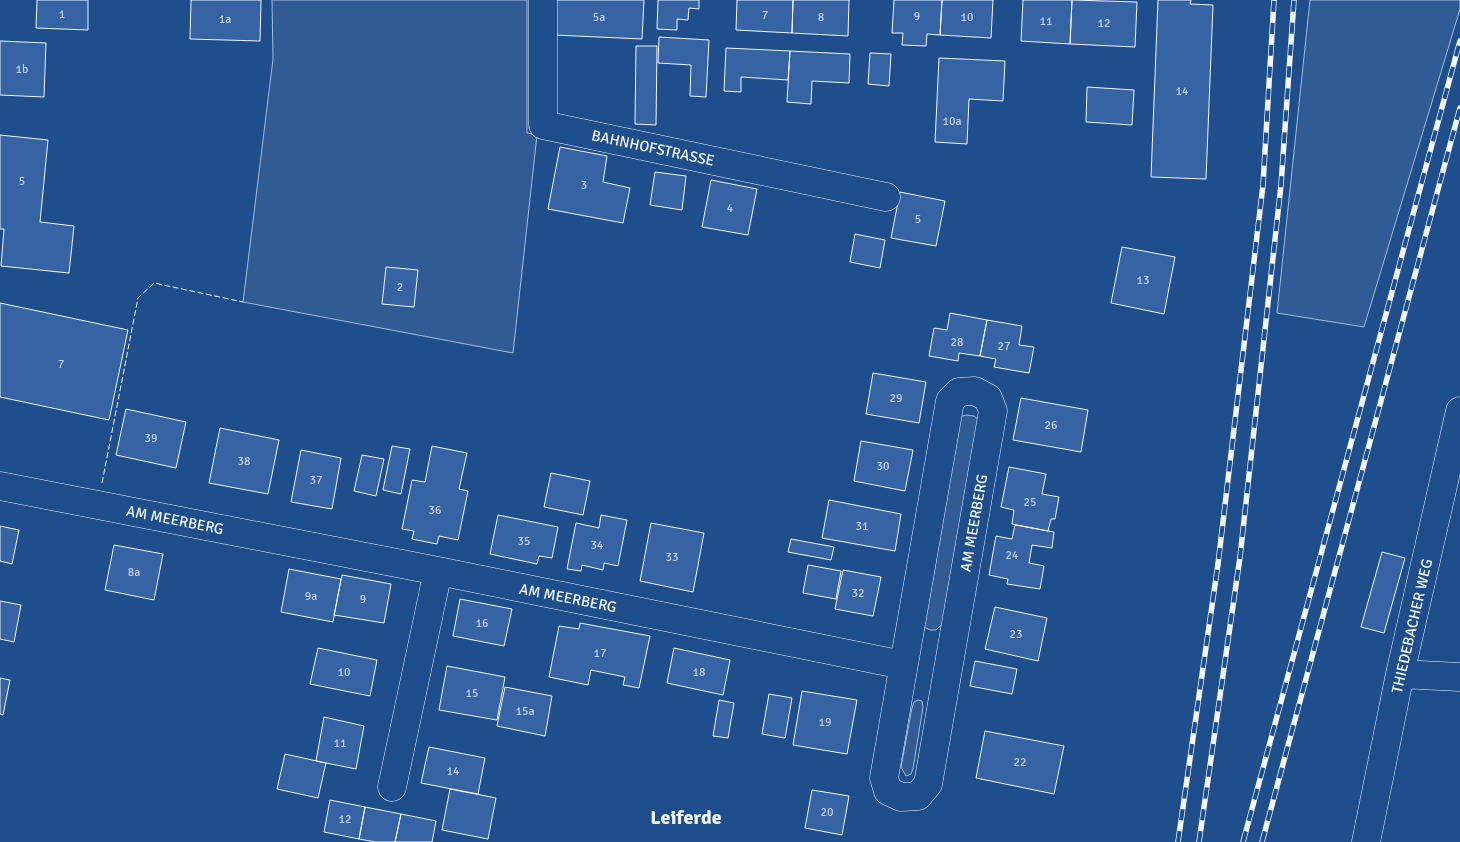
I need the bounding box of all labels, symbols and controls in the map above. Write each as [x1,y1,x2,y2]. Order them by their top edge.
house number: 1 [59,7,65,22]
house number: 7 [762,8,768,23]
house number: 9 [914,9,920,24]
house number: 5a [593,10,605,25]
house number: 8 [818,10,824,25]
house number: 10 [961,10,973,25]
house number: 1a [219,12,231,27]
house number: 11 [1040,14,1052,29]
house number: 12 [1098,16,1110,31]
house number: 1b [16,62,28,77]
house number: 14 [1176,84,1189,99]
house number: 10a [942,114,962,129]
street label: BAHNHOFSTRASSE [590,126,716,170]
house number: 5 [19,174,25,189]
house number: 3 [581,178,587,193]
house number: 4 [727,201,734,216]
house number: 5 [915,212,921,227]
house number: 13 [1137,273,1149,288]
house number: 2 [397,280,403,295]
house number: 28 [951,335,963,350]
house number: 27 [998,339,1010,354]
house number: 7 [58,357,64,372]
house number: 29 [890,391,902,406]
house number: 26 [1045,418,1057,433]
house number: 39 [145,431,157,446]
house number: 38 [238,454,250,469]
house number: 30 [877,459,889,474]
house number: 37 [310,473,322,488]
street label: AM MEERBERG [957,473,991,573]
house number: 25 [1024,495,1036,510]
street label: AM MEERBERG [125,502,225,538]
house number: 36 [429,503,441,518]
house number: 31 [856,519,868,534]
house number: 35 [518,534,530,549]
house number: 34 [591,538,604,553]
house number: 24 [1006,548,1019,563]
house number: 33 [666,550,678,565]
street label: THIEDEBACHER WEG [1388,557,1436,695]
house number: 8a [128,565,140,580]
street label: AM MEERBERG [518,580,618,616]
house number: 32 [852,586,864,601]
house number: 9a [305,589,317,604]
house number: 9 [360,592,366,607]
house number: 16 [476,616,488,631]
house number: 23 [1010,627,1022,642]
house number: 17 [594,646,606,661]
house number: 10 [338,665,350,680]
house number: 18 [693,665,705,680]
house number: 15 [466,686,478,701]
house number: 15a [515,704,535,719]
house number: 19 [819,715,831,730]
house number: 11 [334,736,346,751]
house number: 22 [1014,755,1026,770]
house number: 14 [447,764,460,779]
district label: Leiferde [650,805,722,830]
house number: 20 [821,805,833,820]
house number: 12 [339,812,351,827]

